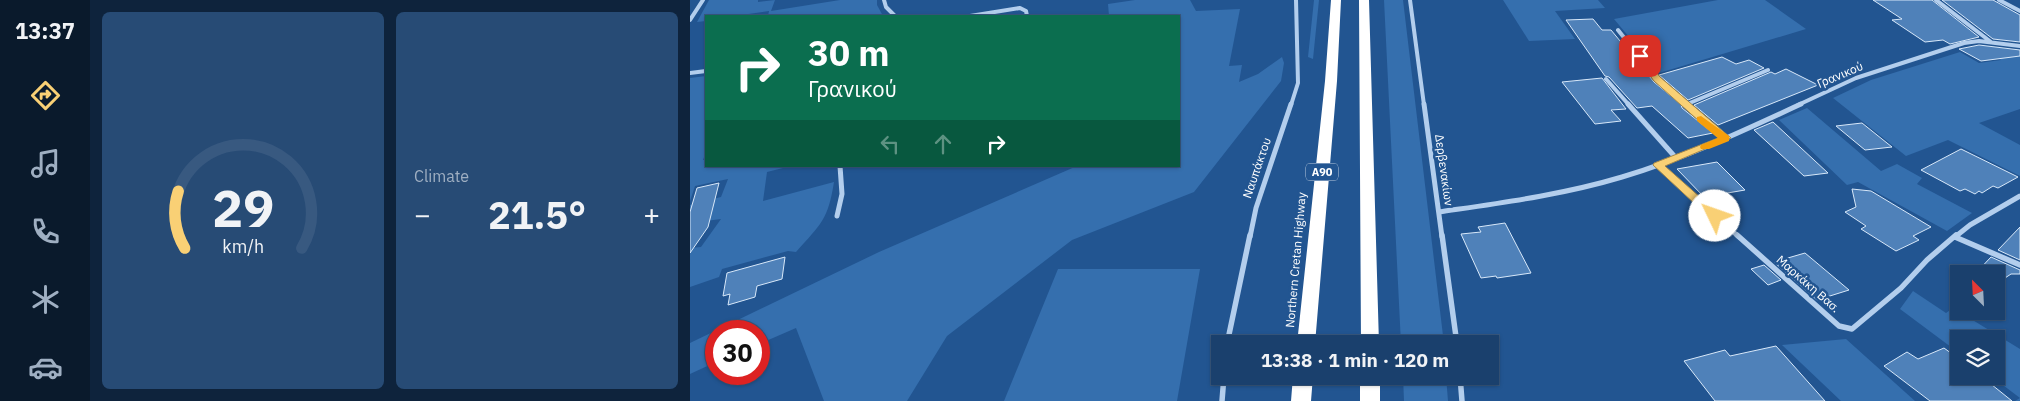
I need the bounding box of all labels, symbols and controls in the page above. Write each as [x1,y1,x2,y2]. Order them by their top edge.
text: 13:37 [15,16,75,45]
text: 30 m [808,30,890,76]
icon: right [725,35,790,100]
pin [1619,35,1661,77]
icon: arrive [1626,42,1654,70]
street label: Γρανικού [1815,58,1865,91]
text: Γρανικού [808,74,897,103]
icon: directions [28,78,63,113]
icon: left [876,130,904,158]
icon: ahead [929,130,957,158]
icon: right [982,130,1010,158]
street label: Δερβενακίων [1432,133,1457,207]
street label: Ναυπάκτου [1239,135,1274,200]
icon: music [28,146,63,181]
road number: Α90 [1306,163,1338,180]
text: Climate [414,166,469,186]
text: 29 [212,174,274,241]
position arrow [1688,189,1740,241]
text: 21.5° [488,190,586,239]
street label: Northern Cretan Highway [1282,192,1309,328]
text: − [414,196,431,233]
text: + [643,196,660,233]
icon: phone [28,214,63,249]
text: km/h [222,235,264,258]
street label: Μαρκάκη Βασ. [1773,252,1843,315]
north arrow [1950,265,2005,320]
map controls [1950,265,2005,385]
icon: climate [28,282,63,317]
speed limit sign: 30 [705,320,770,385]
button: layers [1950,330,2005,385]
text: 13:38 · 1 min · 120 m [1261,348,1449,372]
icon: car [28,350,63,385]

